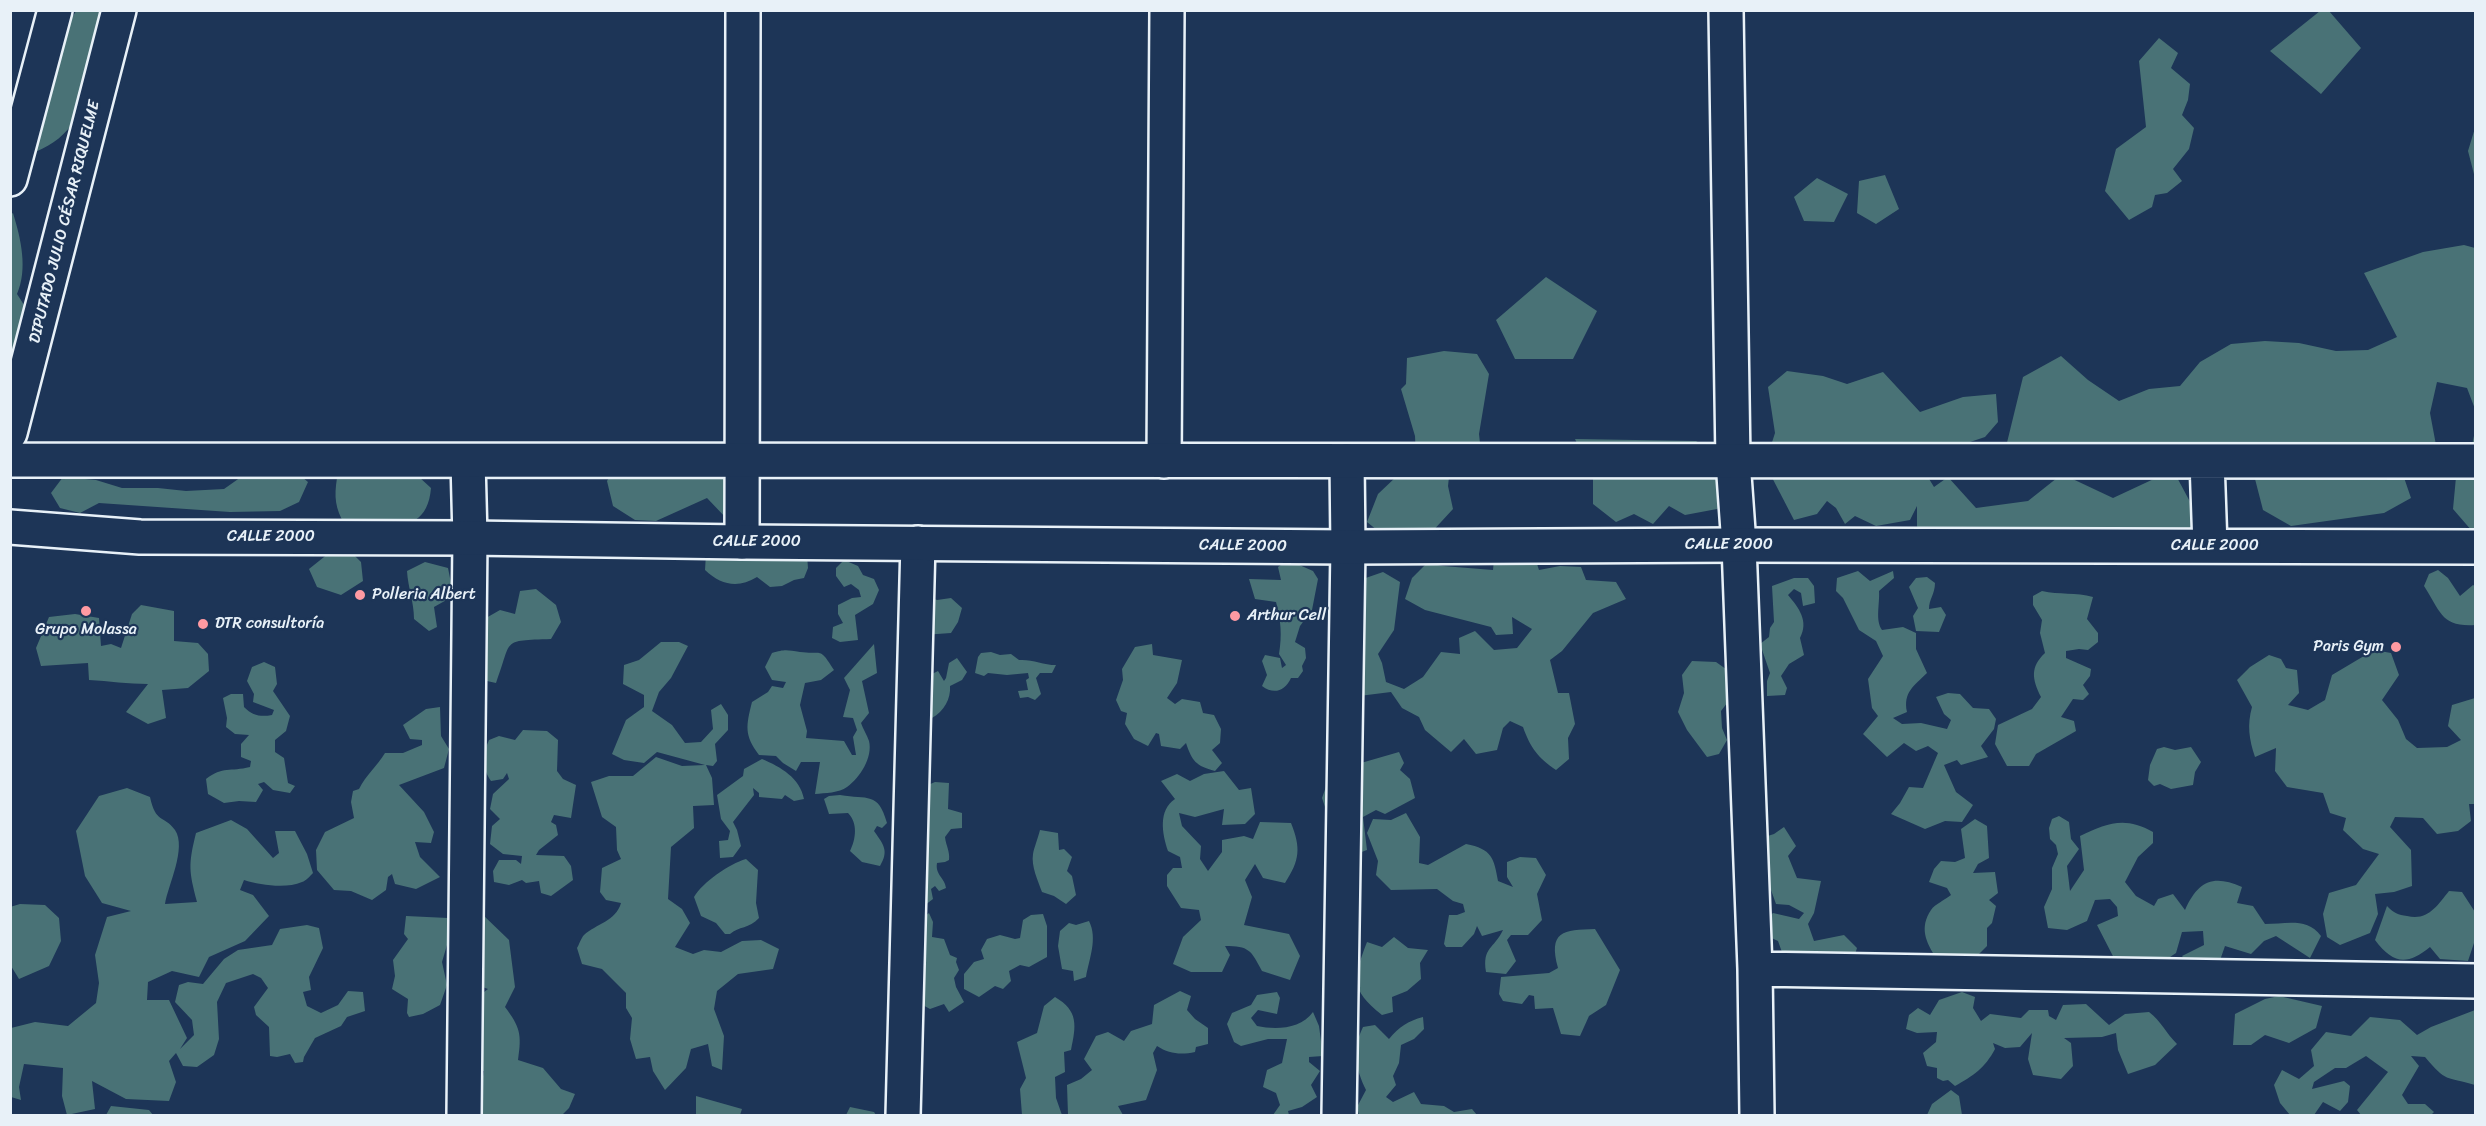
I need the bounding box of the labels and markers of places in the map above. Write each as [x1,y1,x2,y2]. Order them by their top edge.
place label: Polleria Albert [372,585,476,605]
marker: Polleria Albert [353,588,367,602]
marker: Grupo Molassa [79,604,93,618]
place label: Arthur Cell [1247,606,1326,626]
marker: Arthur Cell [1228,609,1242,623]
place label: DTR consultoría [215,614,324,634]
marker: DTR consultoría [196,617,210,631]
place label: Grupo Molassa [35,620,137,640]
place label: Paris Gym [2313,637,2384,657]
marker: Paris Gym [2389,640,2403,654]

